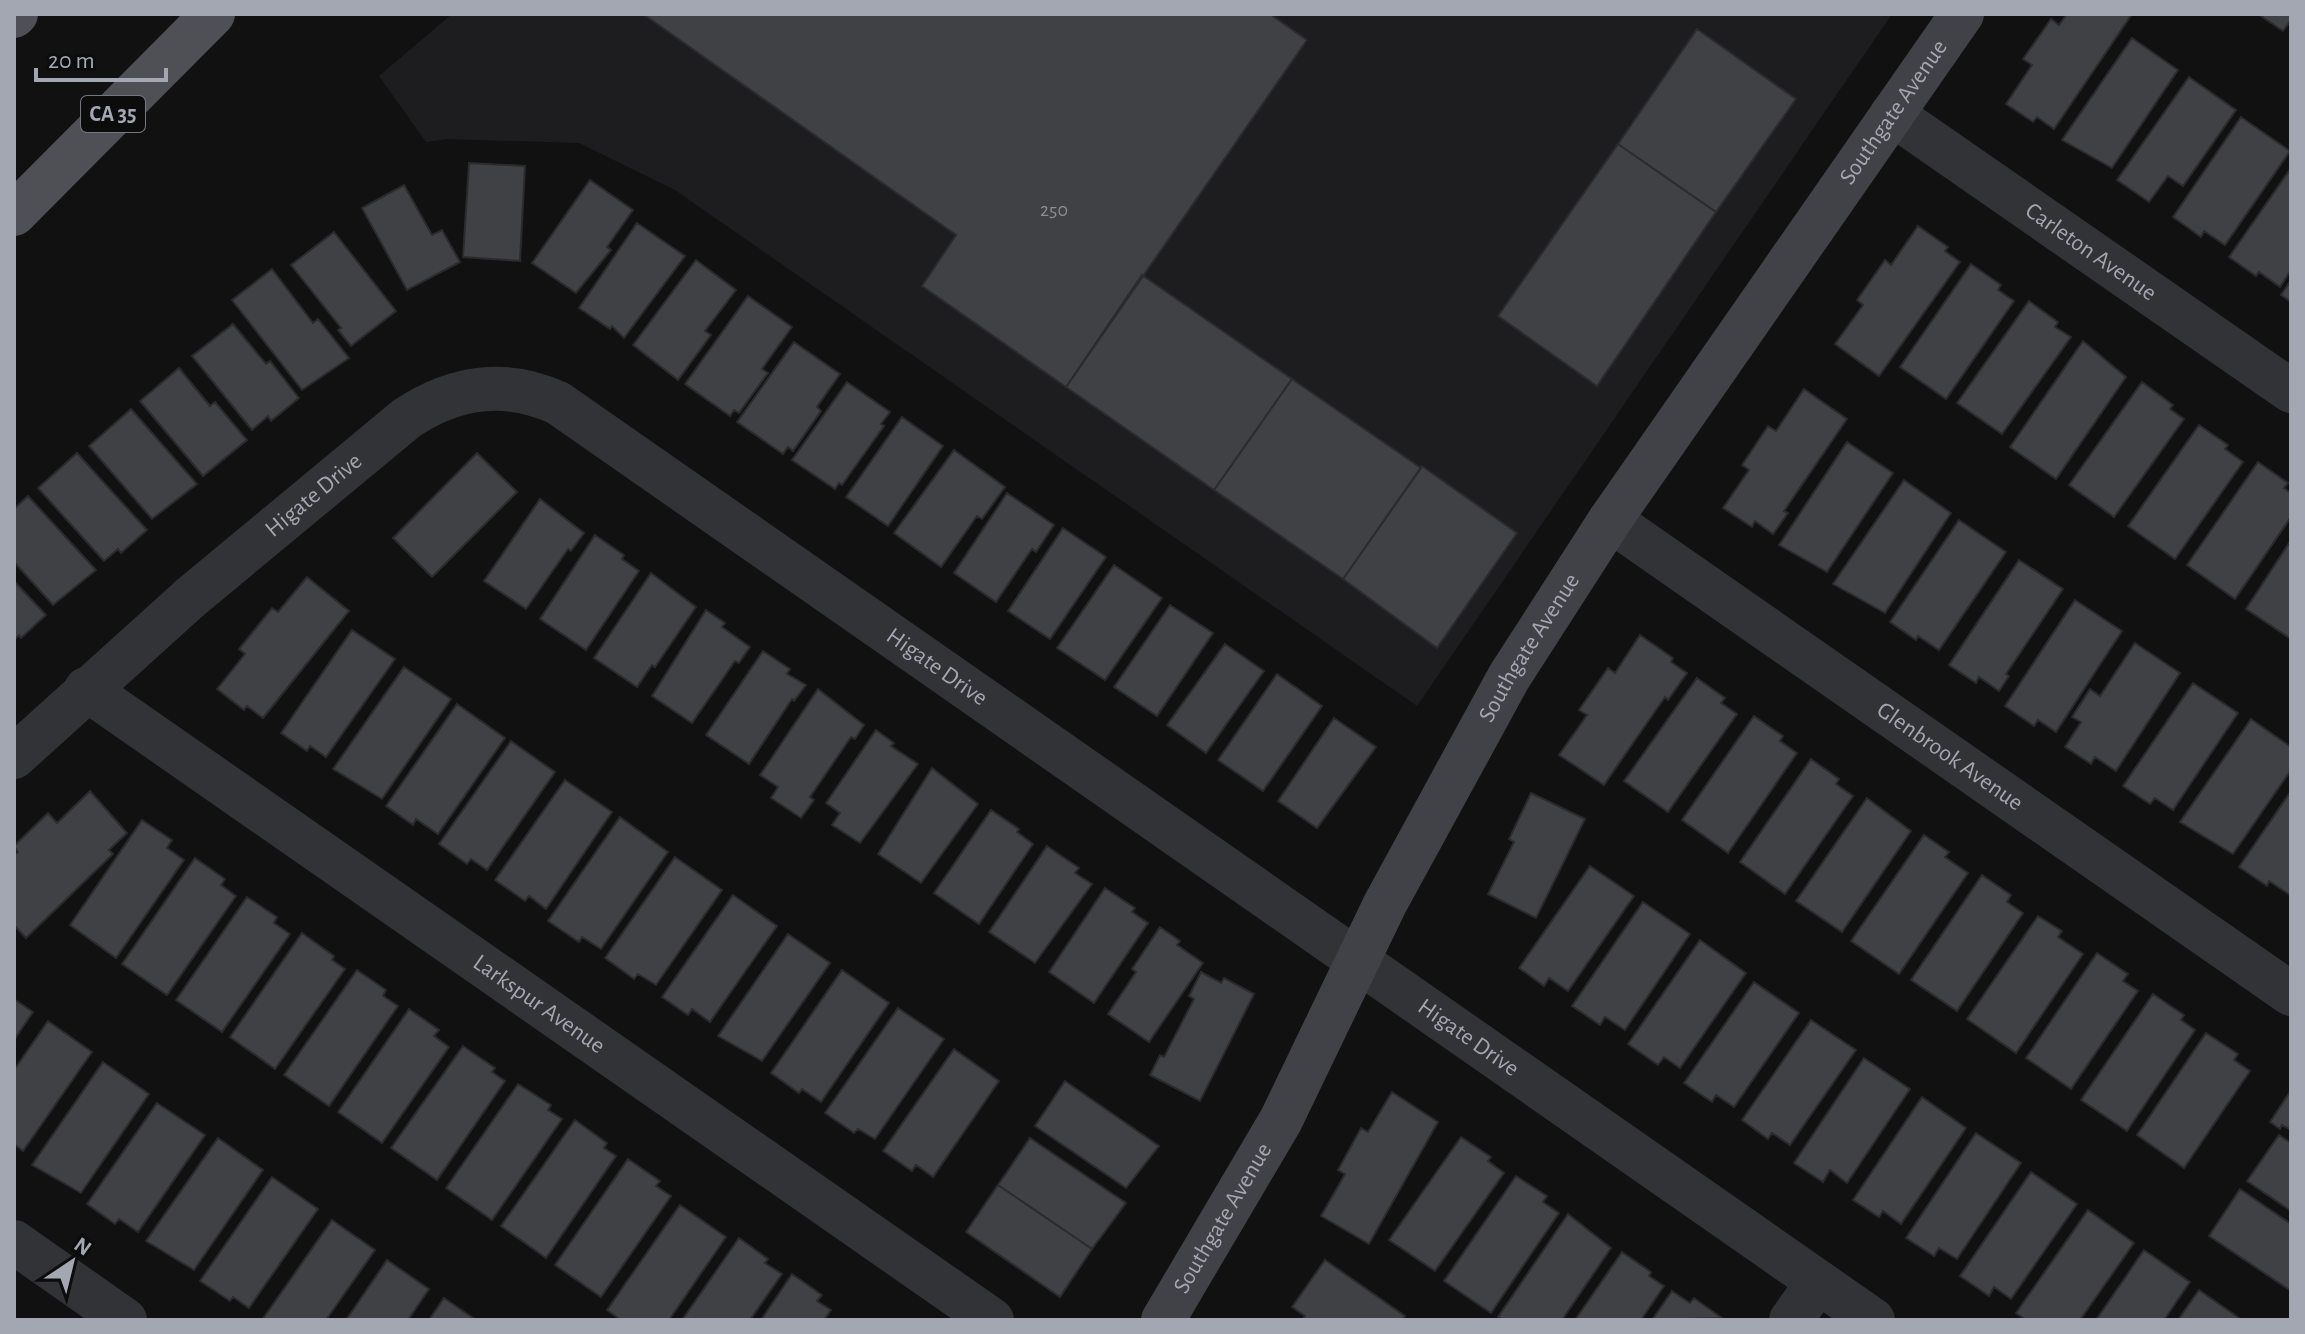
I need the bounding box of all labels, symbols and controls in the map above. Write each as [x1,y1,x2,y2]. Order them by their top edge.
scale bar [36,32,166,82]
street label: Southgate Avenue [1835,36,1952,189]
text: 20 m [48,49,95,73]
road number: CA 35 [81,96,145,132]
street label: Carleton Avenue [2021,198,2161,306]
house number: 250 [1040,200,1068,220]
street label: Higate Drive [261,449,366,542]
street label: Southgate Avenue [1475,569,1584,726]
street label: Higate Drive [882,624,992,710]
street label: Glenbrook Avenue [1872,698,2027,815]
street label: Larkspur Avenue [469,950,609,1058]
street label: Higate Drive [1413,994,1523,1081]
street label: Southgate Avenue [1169,1139,1276,1298]
north arrow [32,1222,112,1302]
text: N [70,1233,95,1260]

